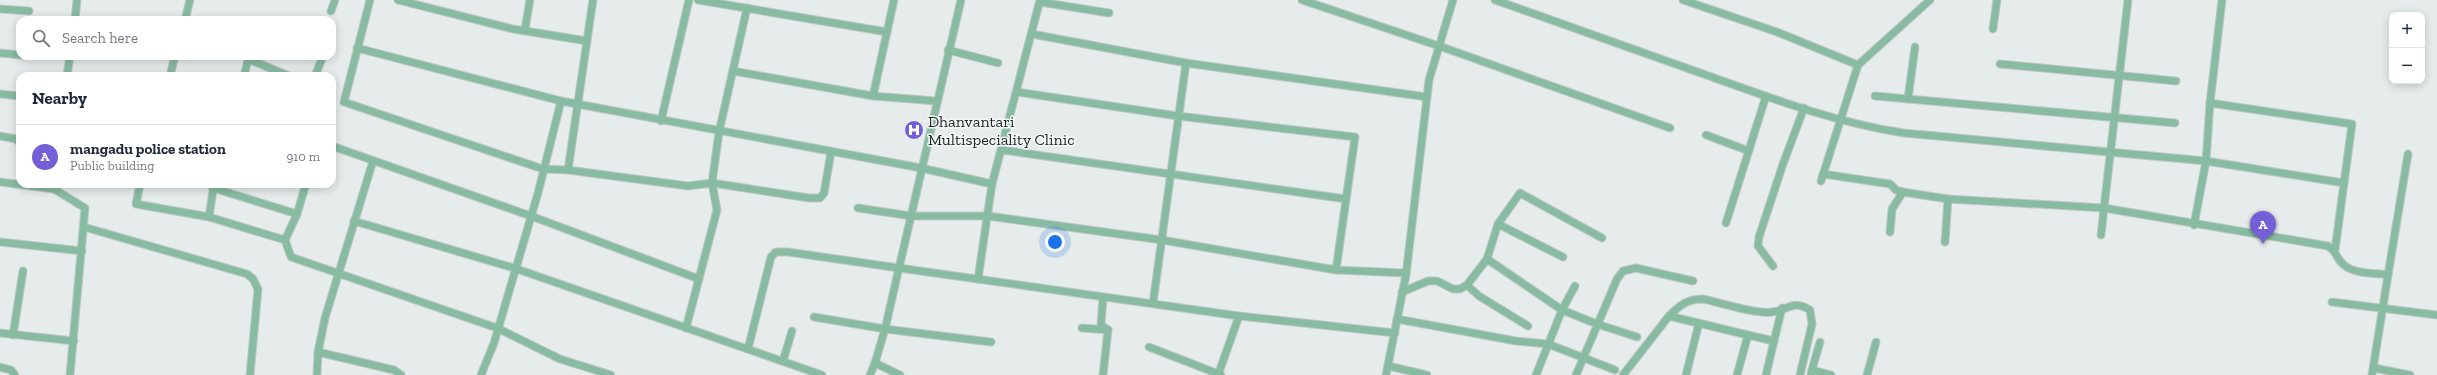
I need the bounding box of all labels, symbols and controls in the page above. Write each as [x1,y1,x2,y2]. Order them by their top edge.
map controls [2389,12,2425,84]
button: + [2389,12,2425,48]
search box [16,16,336,60]
icon: search [30,27,52,49]
text: Search here [62,29,138,47]
button: − [2389,48,2425,84]
text: Nearby [32,88,87,108]
place label: Dhanvantari Multispeciality Clinic [928,112,1075,149]
hospital icon: Dhanvantari Multispeciality Clinic [903,119,925,141]
text: mangadu police station [70,140,226,158]
text: A [41,149,49,164]
text: 910 m [286,149,320,164]
text: Public building [70,158,154,173]
pin: A [2250,211,2276,244]
your location [1045,232,1065,252]

